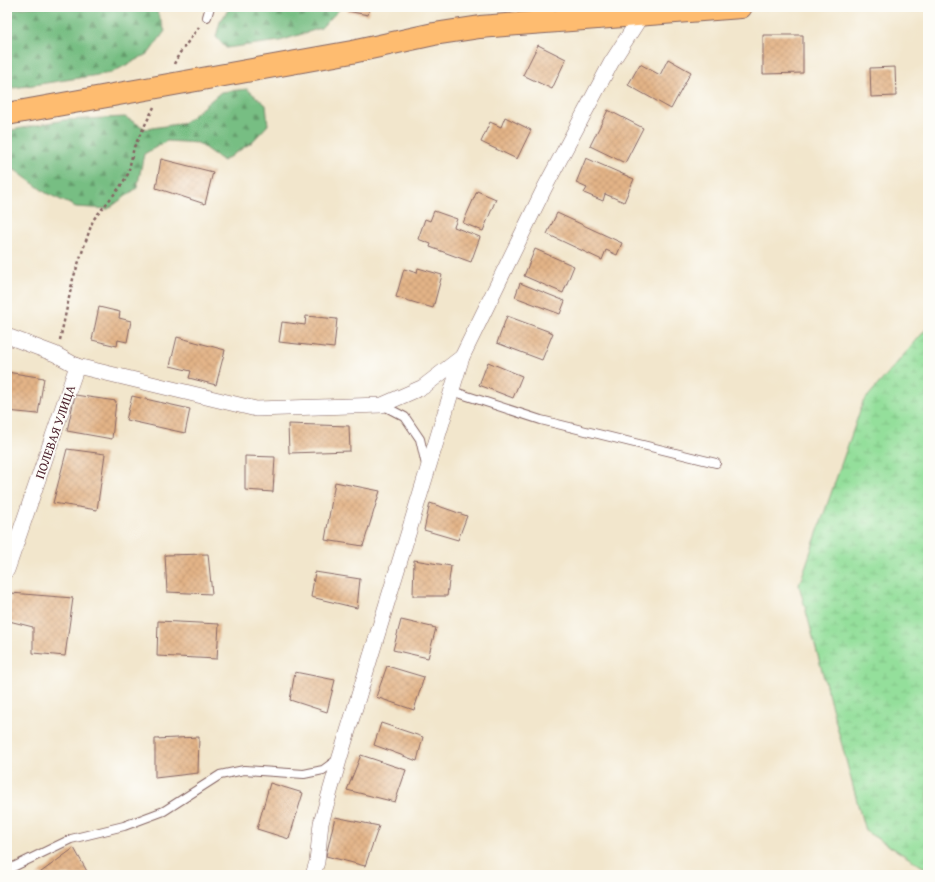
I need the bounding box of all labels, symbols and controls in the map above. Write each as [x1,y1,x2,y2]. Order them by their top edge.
street label: ПОЛЕВАЯ УЛИЦА [30,382,80,481]

